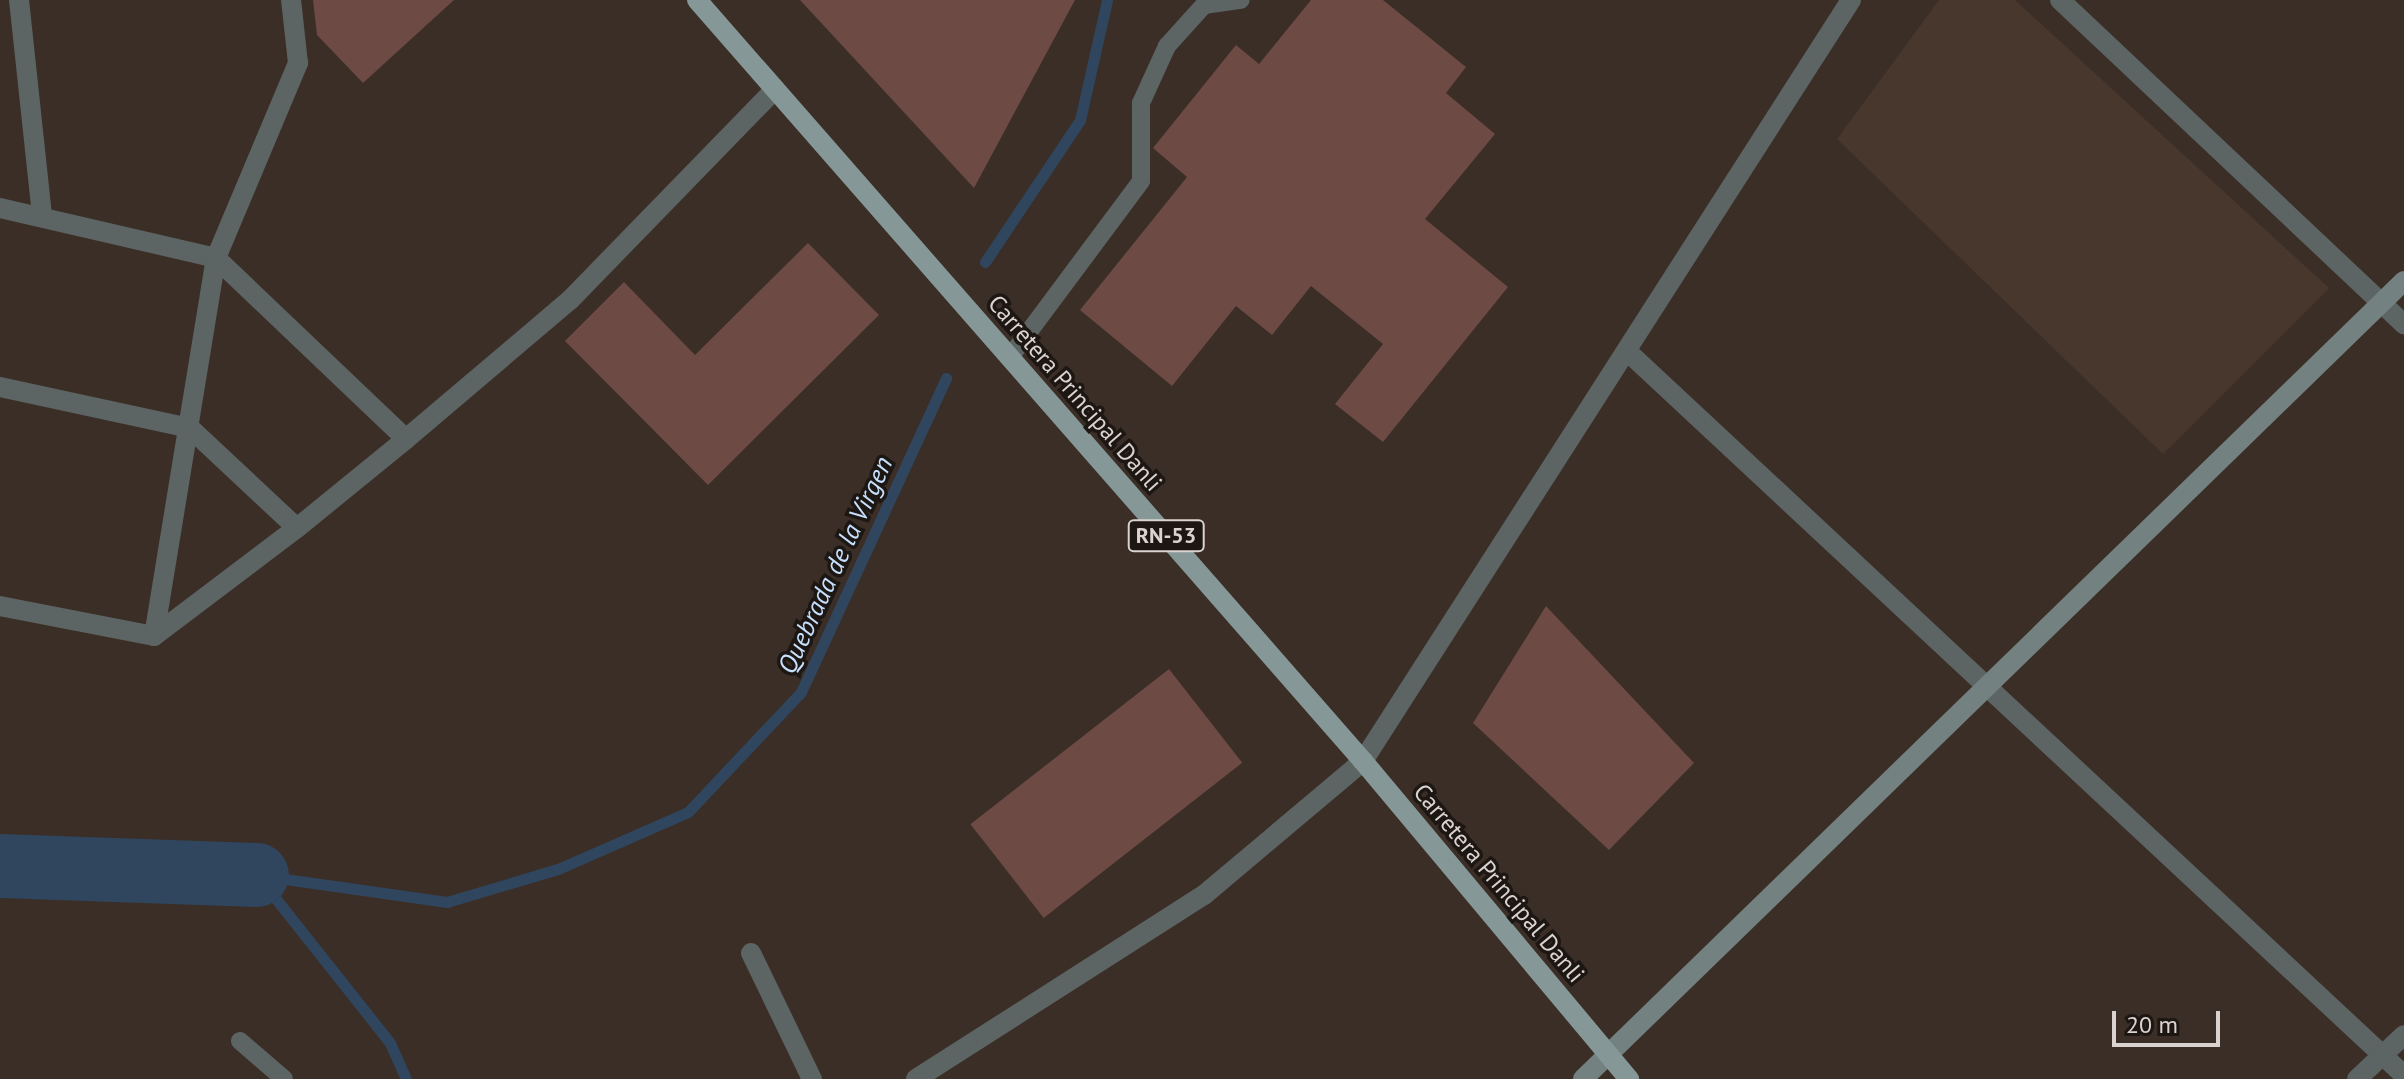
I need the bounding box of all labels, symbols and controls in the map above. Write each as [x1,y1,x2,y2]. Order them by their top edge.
street label: Carretera Principal Danli [982,289,1168,497]
water label: Quebrada de la Virgen [771,451,899,679]
road number: RN-53 [1126,518,1206,554]
street label: Carretera Principal Danli [1408,778,1590,988]
scale bar [2116,995,2224,1045]
text: 20 m [2126,1009,2178,1040]

